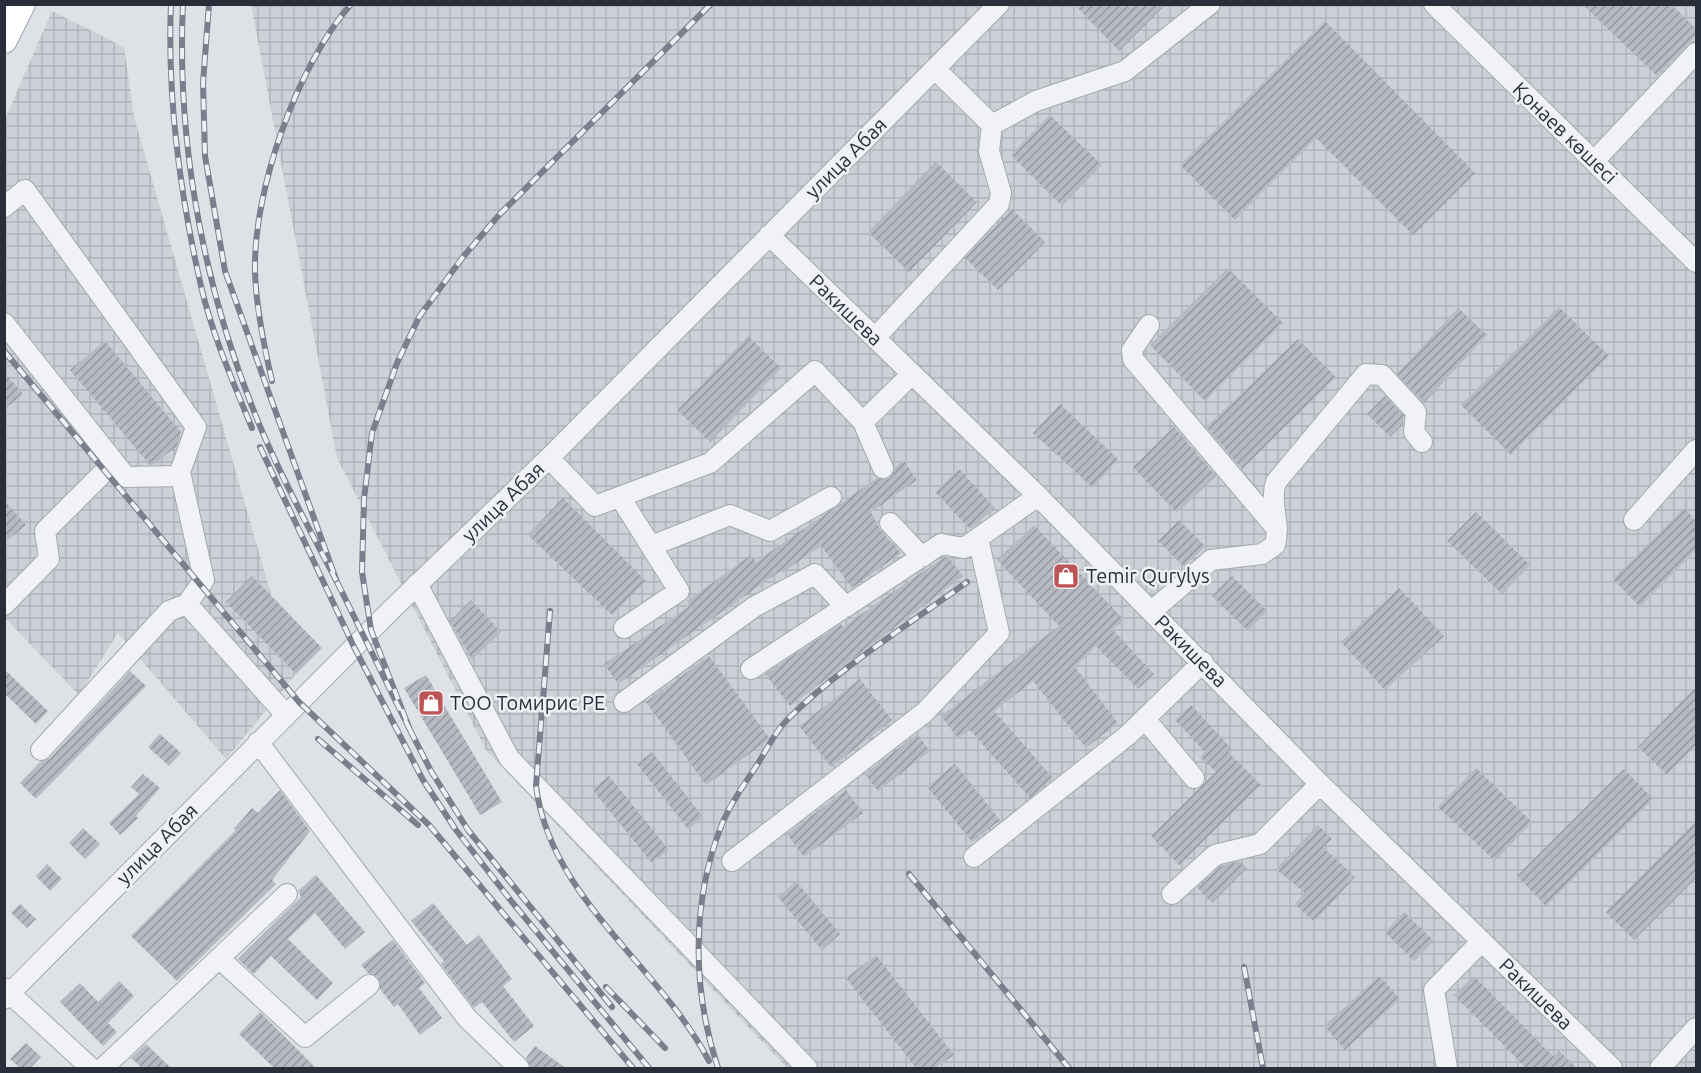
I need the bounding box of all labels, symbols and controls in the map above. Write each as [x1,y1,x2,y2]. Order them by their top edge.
street label: Қонаев көшесі [1508,77,1622,188]
street label: улица Абая [800,112,891,203]
street label: Ракишева [805,269,888,350]
street label: улица Абая [457,457,548,546]
shop icon: Temir Qurylys [1051,561,1081,591]
place label: Temir Qurylys [1086,564,1210,587]
street label: Ракишева [1150,610,1232,692]
shop icon: ТОО Томирис РЕ [416,688,446,718]
place label: ТОО Томирис РЕ [450,691,605,714]
street label: улица Абая [111,798,202,889]
street label: Ракишева [1495,953,1578,1034]

